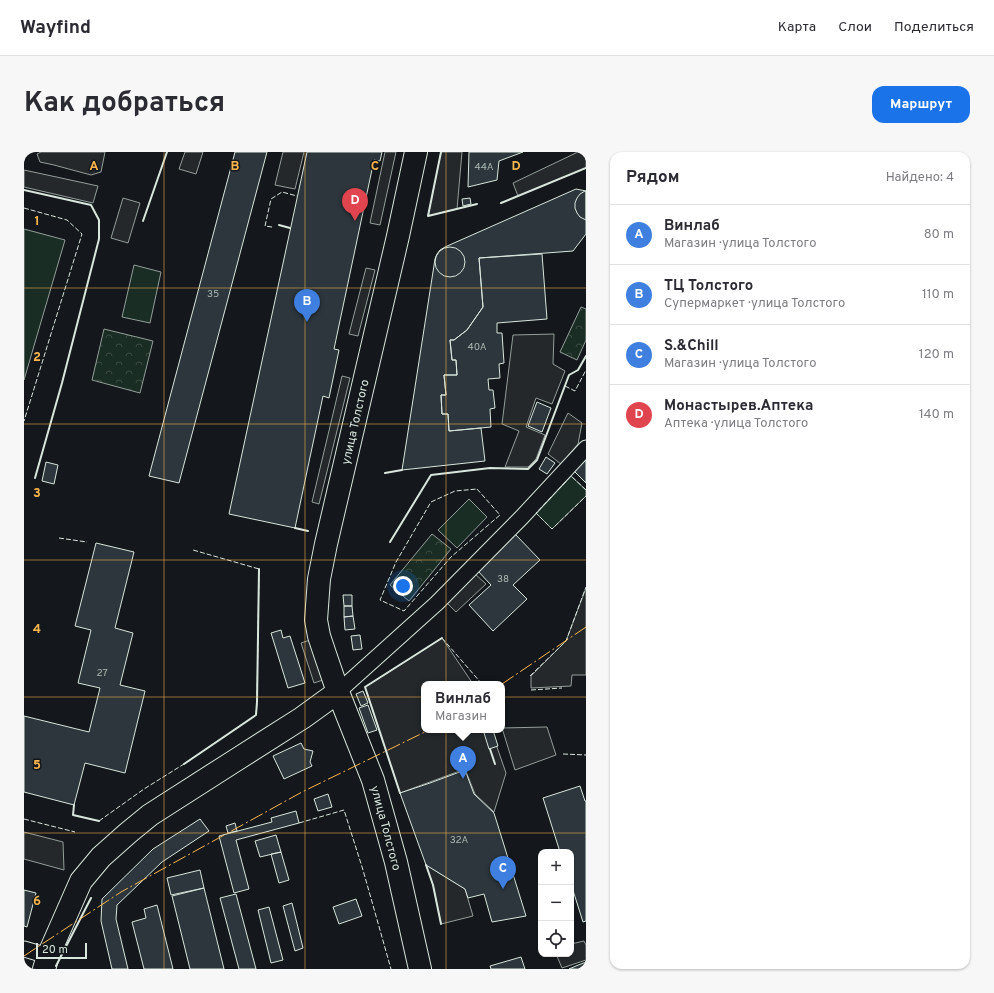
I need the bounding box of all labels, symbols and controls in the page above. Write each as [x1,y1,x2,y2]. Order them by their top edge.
text: Wayfind [20,16,91,40]
text: Карта [778,19,816,36]
text: Слои [838,19,872,36]
text: Поделиться [894,19,974,36]
text: Как добраться [24,86,225,122]
button: Маршрут [872,86,970,123]
text: A [89,159,99,175]
text: B [231,159,240,175]
text: C [371,159,379,175]
text: D [511,159,521,175]
house number: 44А [474,161,494,174]
text: Рядом [626,167,679,189]
text: Найдено: 4 [886,170,954,186]
pin: D [342,188,368,221]
text: 1 [34,214,40,230]
text: Винлаб [664,217,720,236]
text: A [634,227,644,243]
text: 80 m [924,227,954,243]
text: Магазин · улица Толстого [664,236,816,252]
text: ТЦ Толстого [664,277,753,296]
text: B [635,287,643,303]
text: 110 m [922,287,954,303]
house number: 35 [207,288,219,301]
pin: B [294,289,320,322]
text: Супермаркет · улица Толстого [664,296,845,312]
text: S.&Chill [664,337,719,356]
house number: 40А [467,341,487,354]
text: C [635,347,643,363]
text: 120 m [919,347,954,363]
text: 2 [33,350,41,366]
text: Магазин · улица Толстого [664,356,816,372]
street label: улица Толстого [338,378,374,466]
text: Монастырев.Аптека [664,397,813,416]
text: D [634,407,644,423]
text: 140 m [919,407,954,423]
text: Аптека · улица Толстого [664,416,808,432]
text: 3 [33,486,41,502]
house number: 38 [497,573,509,586]
your location [393,576,413,596]
text: 4 [33,622,41,638]
house number: 27 [96,667,108,680]
popup [421,681,505,733]
text: Винлаб [435,690,491,709]
text: Магазин [435,709,487,725]
pin: A [450,746,476,779]
text: 5 [33,758,41,774]
street label: улица Толстого [366,784,404,873]
house number: 32А [450,834,469,847]
map controls [538,849,574,957]
button: + [538,849,574,885]
pin: C [490,856,516,889]
button: − [538,885,574,921]
text: 6 [33,894,41,910]
button: locate [538,921,574,957]
scale bar [36,941,87,960]
text: 20 m [42,943,68,957]

